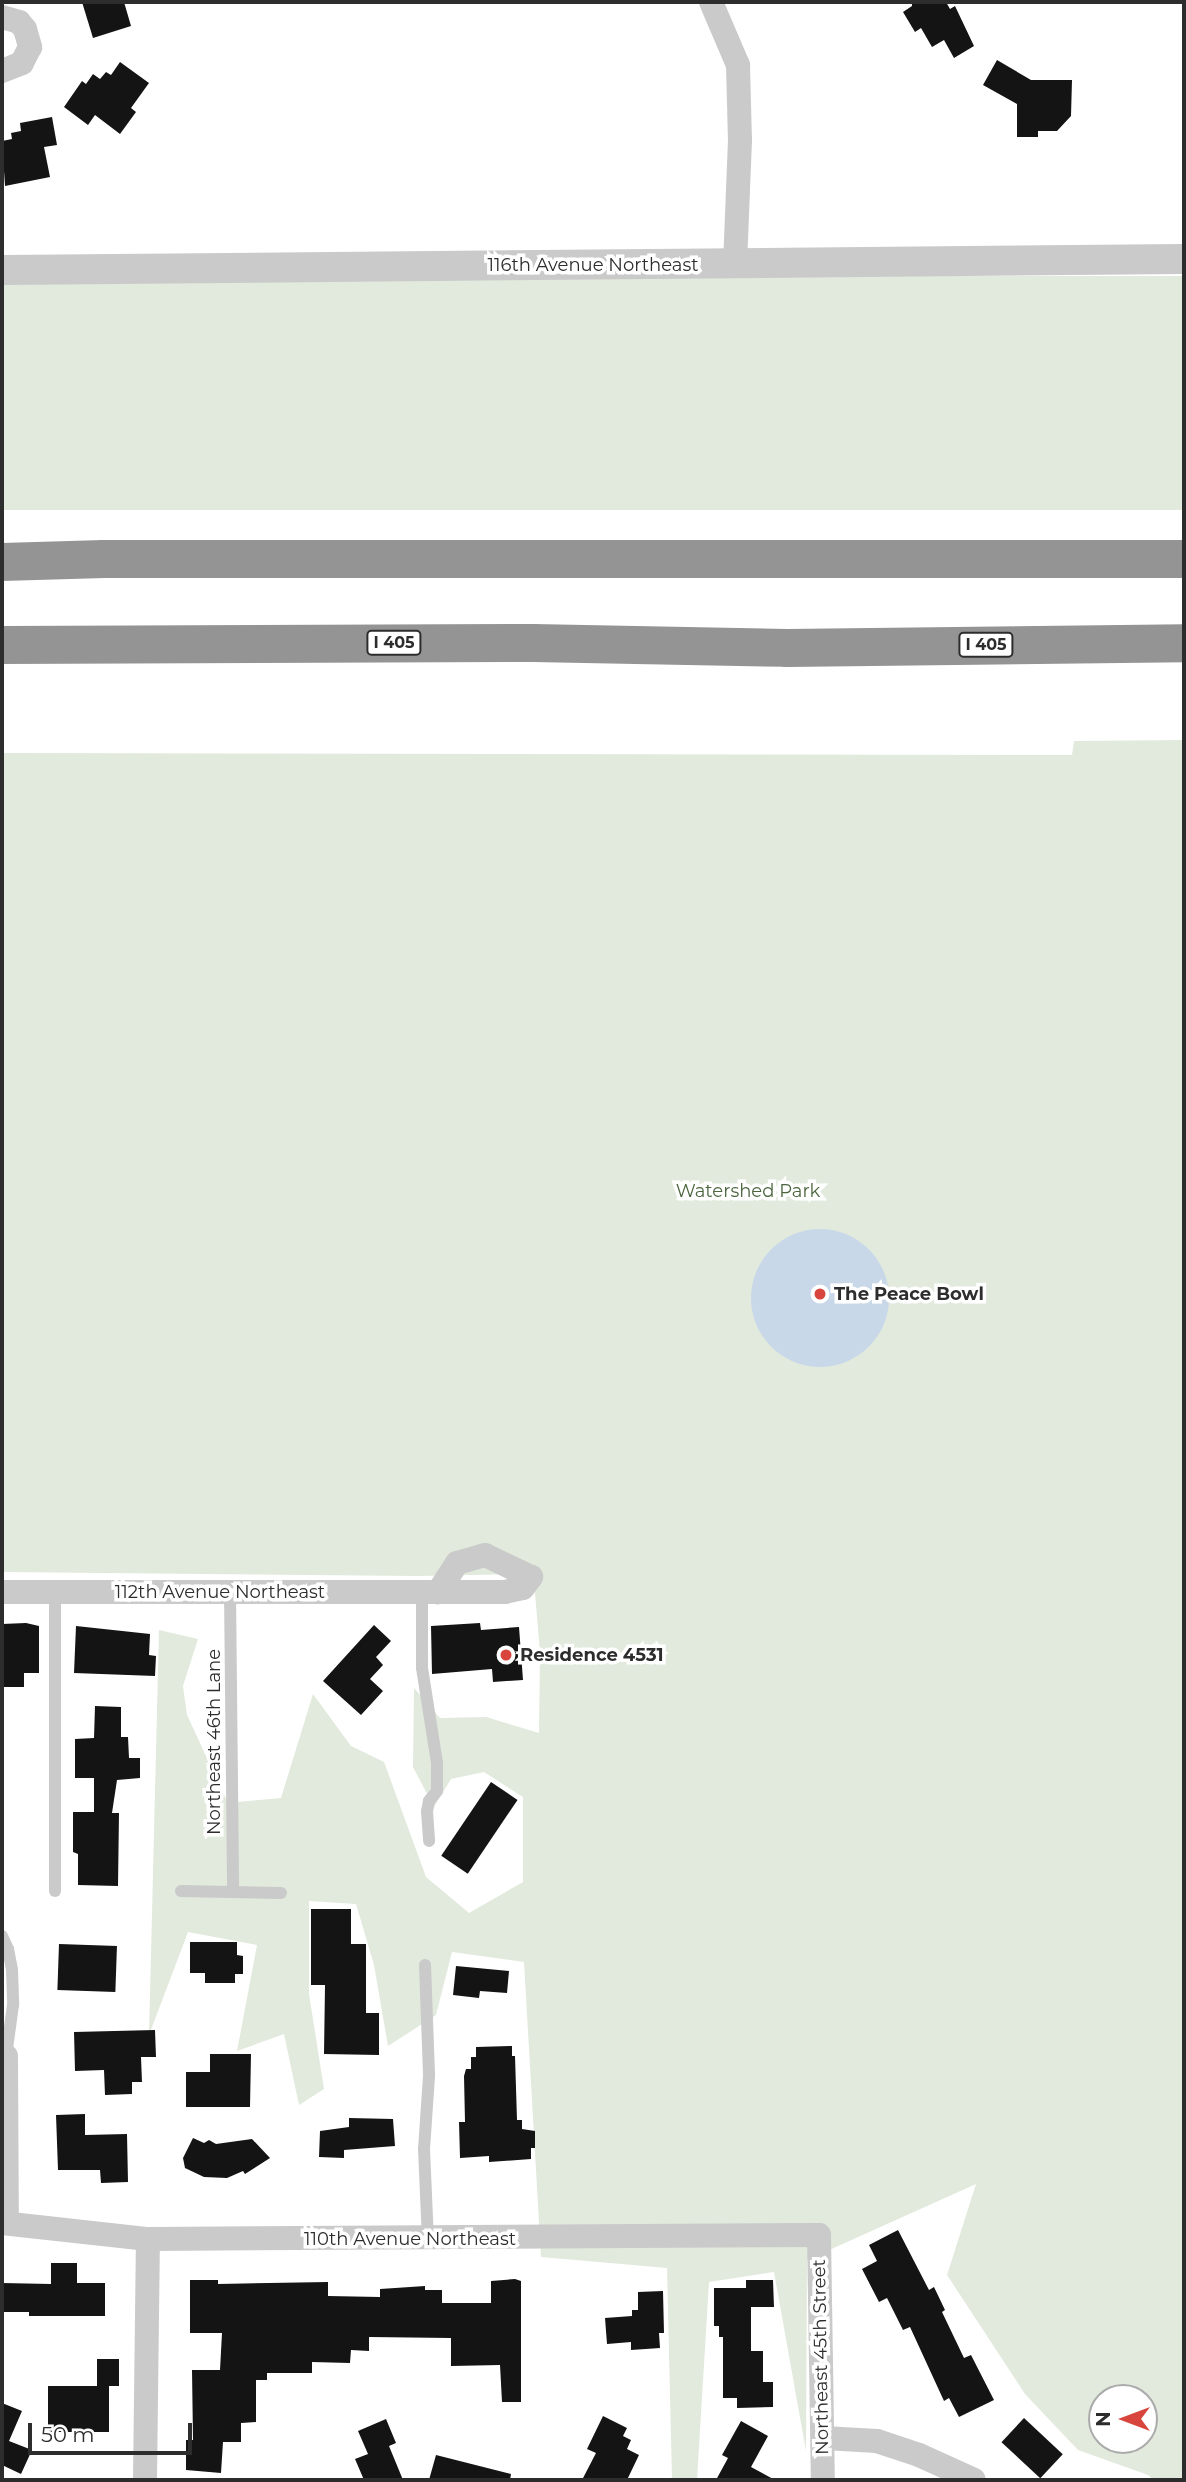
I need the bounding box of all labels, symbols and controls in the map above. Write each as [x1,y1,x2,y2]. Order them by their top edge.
street label: 116th Avenue Northeast [488,254,698,276]
road number: I 405 [366,630,422,656]
road number: I 405 [958,632,1014,658]
park label: Watershed Park [676,1180,820,1202]
place label: The Peace Bowl [834,1283,984,1305]
marker: The Peace Bowl [812,1286,828,1302]
street label: 112th Avenue Northeast [115,1581,325,1603]
place label: Residence 4531 [520,1644,664,1666]
marker: Residence 4531 [498,1647,514,1663]
street label: Northeast 46th Lane [203,1649,225,1835]
street label: 110th Avenue Northeast [304,2228,516,2250]
street label: Northeast 45th Street [808,2259,834,2455]
north arrow [1088,2384,1158,2454]
scale bar [32,2408,196,2452]
text: N [1092,2411,1115,2427]
text: 50 m [41,2422,95,2447]

